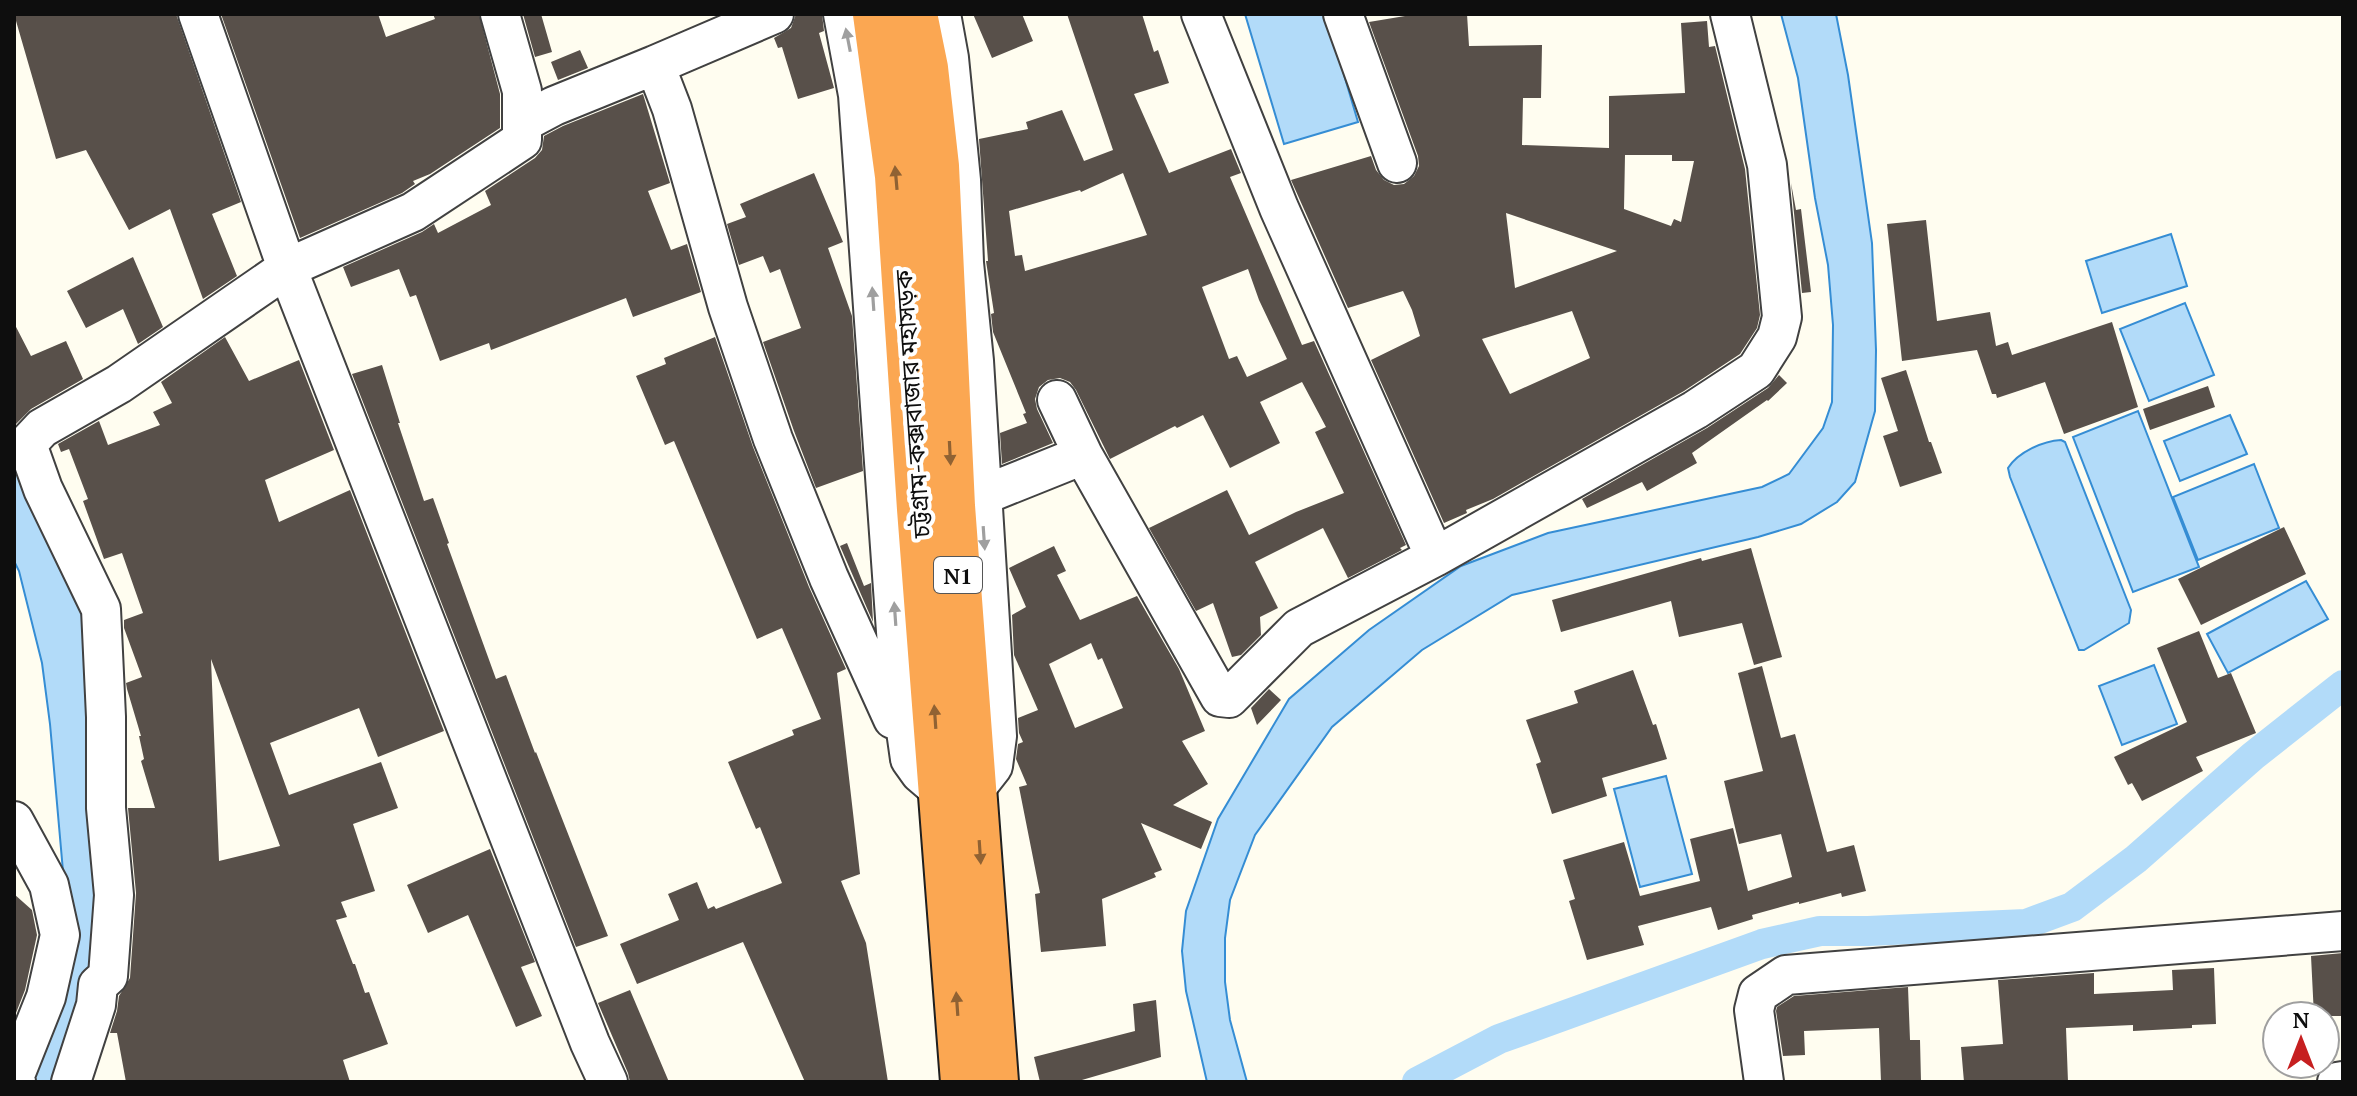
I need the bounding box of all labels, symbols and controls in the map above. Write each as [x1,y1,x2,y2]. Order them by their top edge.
one-way arrow [841,28,853,53]
one-way arrow [890,166,903,191]
street label: চট্টগ্রাম-কক্সবাজার মহাসড়ক [887,268,937,540]
one-way arrow [866,286,879,311]
one-way arrow [944,441,957,466]
one-way arrow [978,526,991,551]
road number: N1 [934,557,982,593]
one-way arrow [888,601,901,626]
one-way arrow [928,704,941,729]
one-way arrow [974,840,987,865]
one-way arrow [950,991,963,1016]
north arrow [2261,1000,2341,1080]
text: N [2293,1005,2310,1034]

